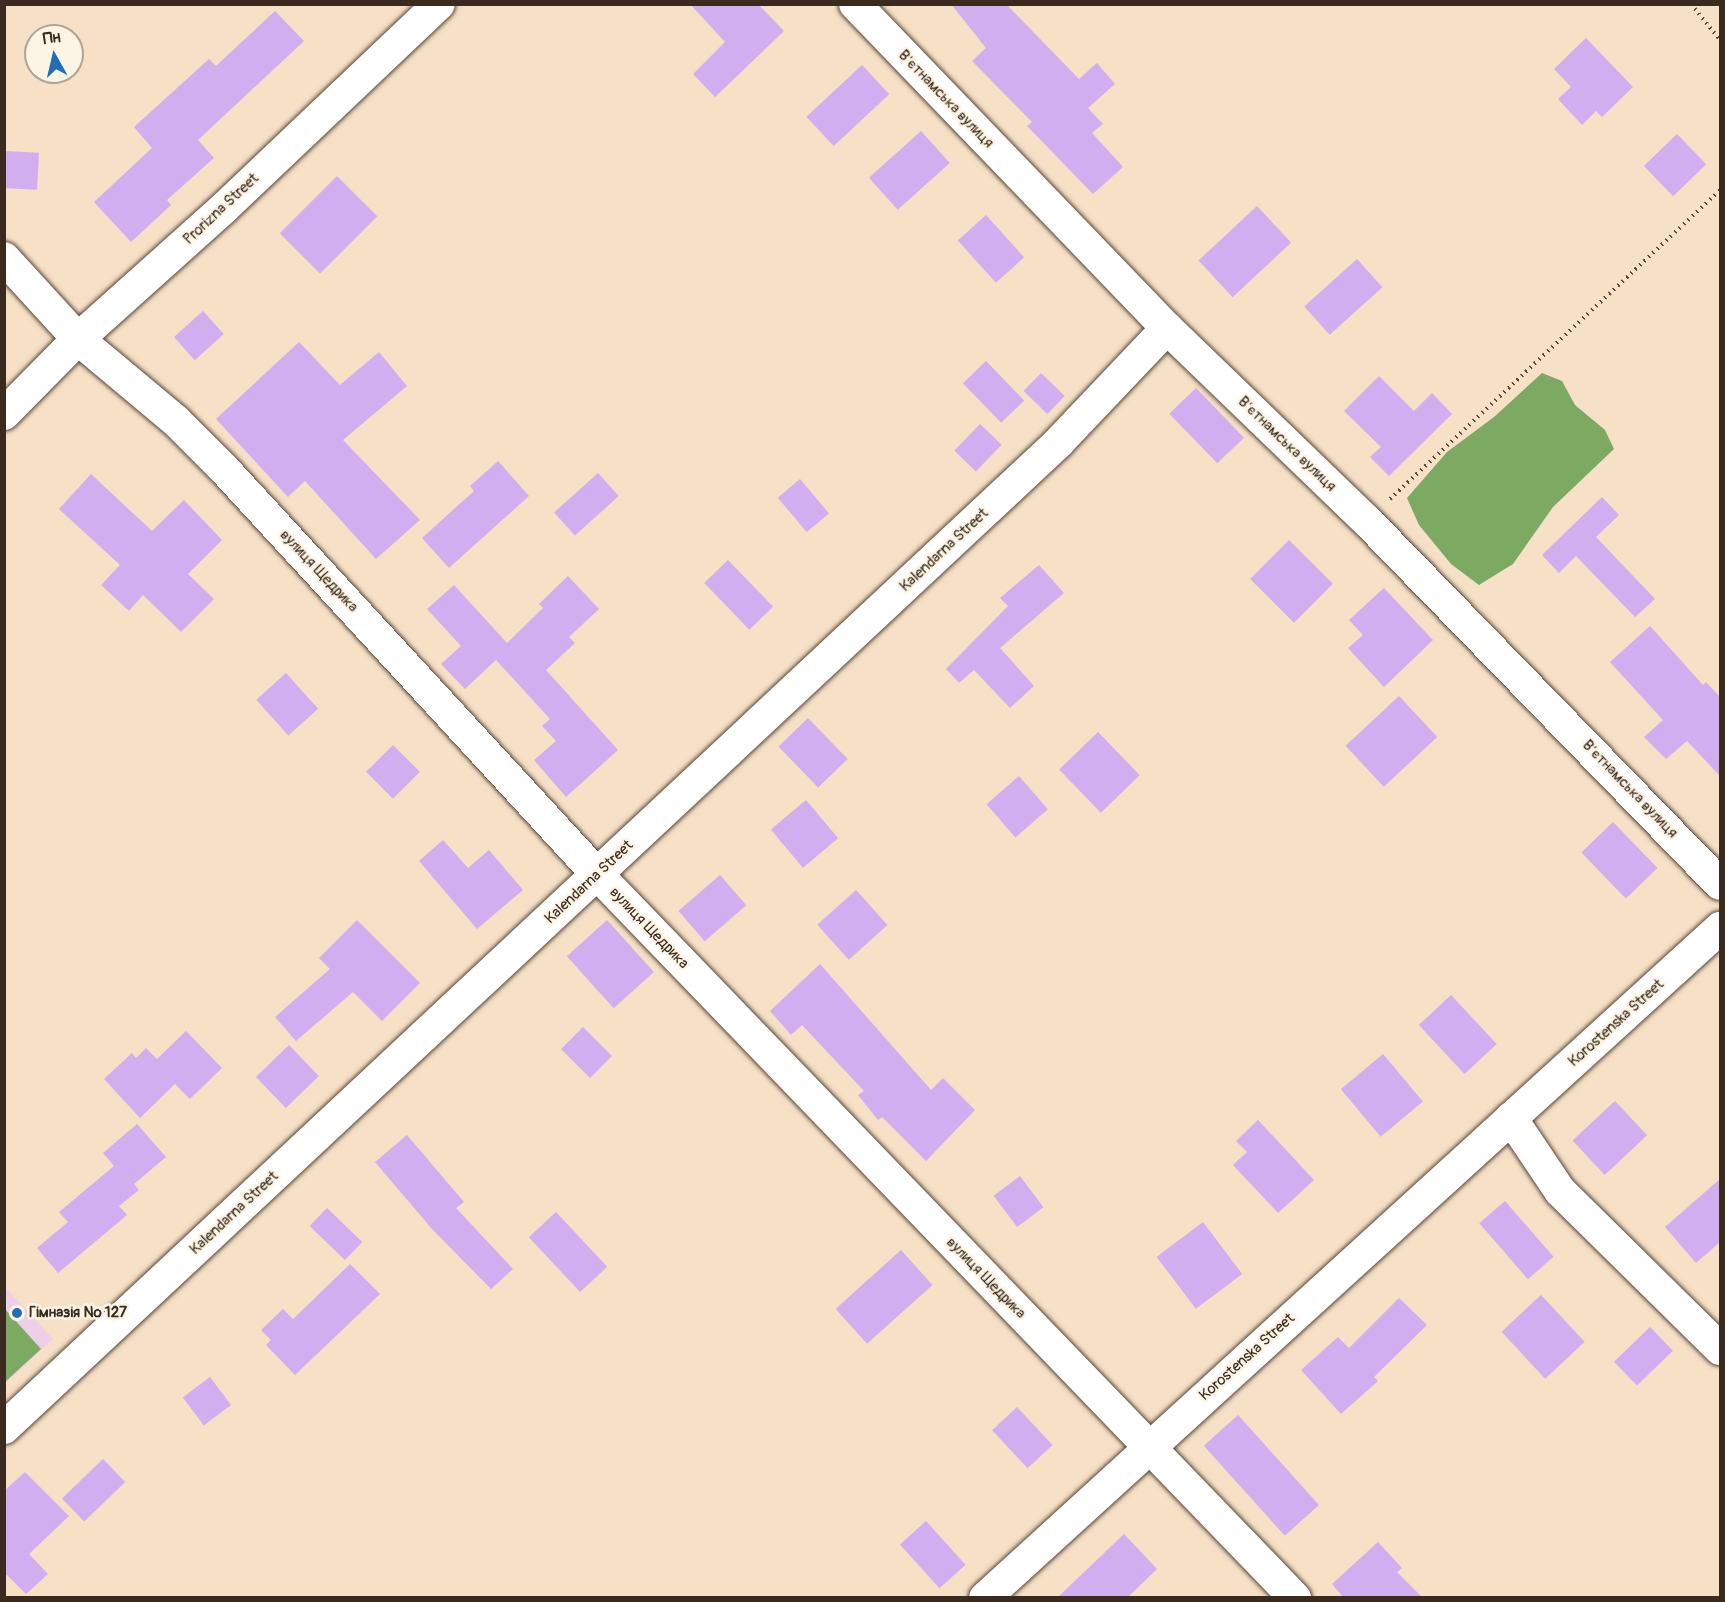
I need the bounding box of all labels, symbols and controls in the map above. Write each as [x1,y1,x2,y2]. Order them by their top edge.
north arrow [24,24,84,84]
text: Пн [42,27,62,49]
street label: Вʼєтнамська вулиця [895,46,997,152]
street label: Prorizna Street [180,170,262,248]
street label: Вʼєтнамська вулиця [1234,393,1340,495]
street label: Kalendarna Street [896,504,992,596]
street label: вулиця Щедрика [276,526,362,616]
street label: Вʼєтнамська вулиця [1579,736,1681,842]
street label: Kalendarna Street [541,836,637,928]
street label: вулиця Щедрика [606,884,692,972]
street label: Korostenska Street [1565,975,1667,1071]
street label: Kalendarna Street [186,1167,282,1259]
street label: вулиця Щедрика [943,1234,1029,1322]
place label: Гімназія № 127 [29,1304,127,1322]
marker: Гімназія № 127 [10,1306,24,1320]
street label: Korostenska Street [1196,1309,1298,1405]

